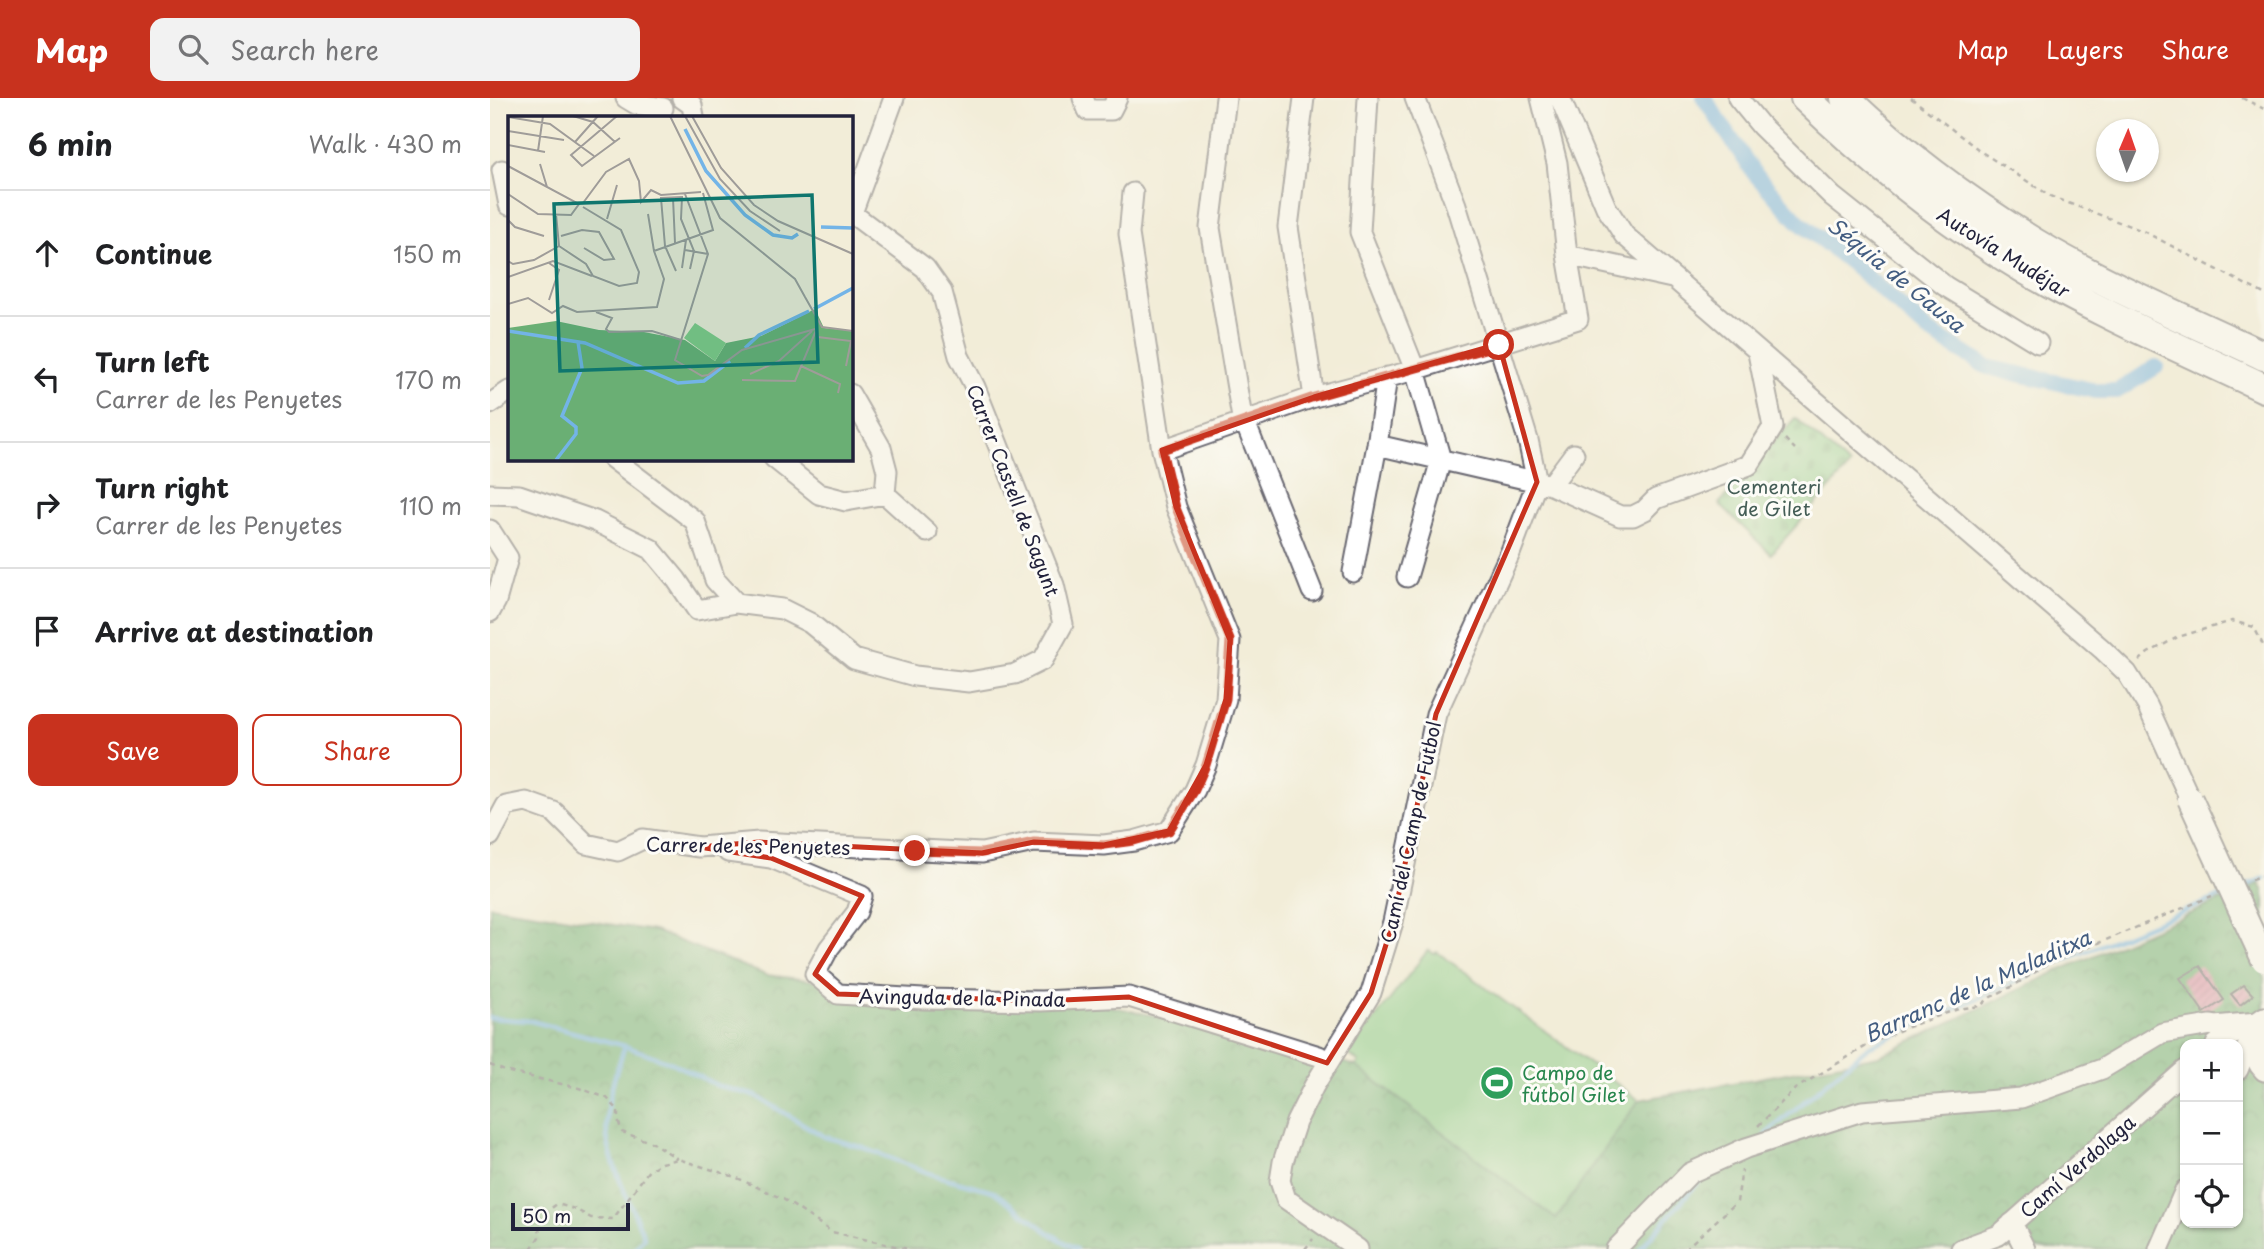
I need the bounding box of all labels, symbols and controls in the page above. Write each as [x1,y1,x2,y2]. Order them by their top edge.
search box [150,18,640,81]
text: Map [35,24,108,74]
icon: search [174,30,212,68]
text: Search here [230,30,379,69]
text: Map [1957,31,2008,67]
text: Layers [2046,31,2123,67]
text: Share [2161,31,2229,67]
inset map [508,116,852,460]
north arrow [2096,119,2159,182]
text: 6 min [28,121,113,166]
text: Walk · 430 m [309,126,462,161]
street label: Autovía Mudéjar [1932,200,2076,304]
water label: Séquia de Gausa [1821,209,1973,340]
icon: ahead [28,234,66,272]
text: Continue [95,234,212,273]
text: 150 m [393,236,462,271]
route start [1483,329,1514,360]
text: Turn left [95,342,210,381]
icon: left [28,360,66,398]
text: 170 m [395,362,462,397]
street label: Carrer Castell de Sagunt [961,380,1068,600]
text: Carrer de les Penyetes [95,381,342,416]
text: Turn right [95,468,229,507]
park label: Cementeri de Gilet [1726,472,1822,522]
icon: right [28,486,66,524]
text: 110 m [400,488,462,523]
text: Carrer de les Penyetes [95,507,342,542]
icon: arrive [28,612,66,650]
text: Arrive at destination [95,612,374,651]
button: Save [28,714,238,786]
button: Share [252,714,462,786]
street label: Camí del Camp de Futbol [1373,718,1447,946]
street label: Carrer de les Penyetes [646,829,851,861]
route end [899,835,930,866]
water label: Barranc de la Maladitxa [1859,920,2096,1049]
street label: Avinguda de la Pinada [858,981,1066,1013]
map controls [2180,1039,2243,1228]
button: + [2180,1039,2243,1102]
place label: Campo de fútbol Gilet [1522,1058,1626,1108]
sports icon: Campo de fútbol Gilet [1478,1064,1516,1102]
button: − [2180,1102,2243,1165]
street label: Camí Verdolaga [2013,1108,2141,1224]
button: locate [2180,1165,2243,1228]
scale bar [511,1200,630,1232]
text: 50 m [522,1201,571,1229]

